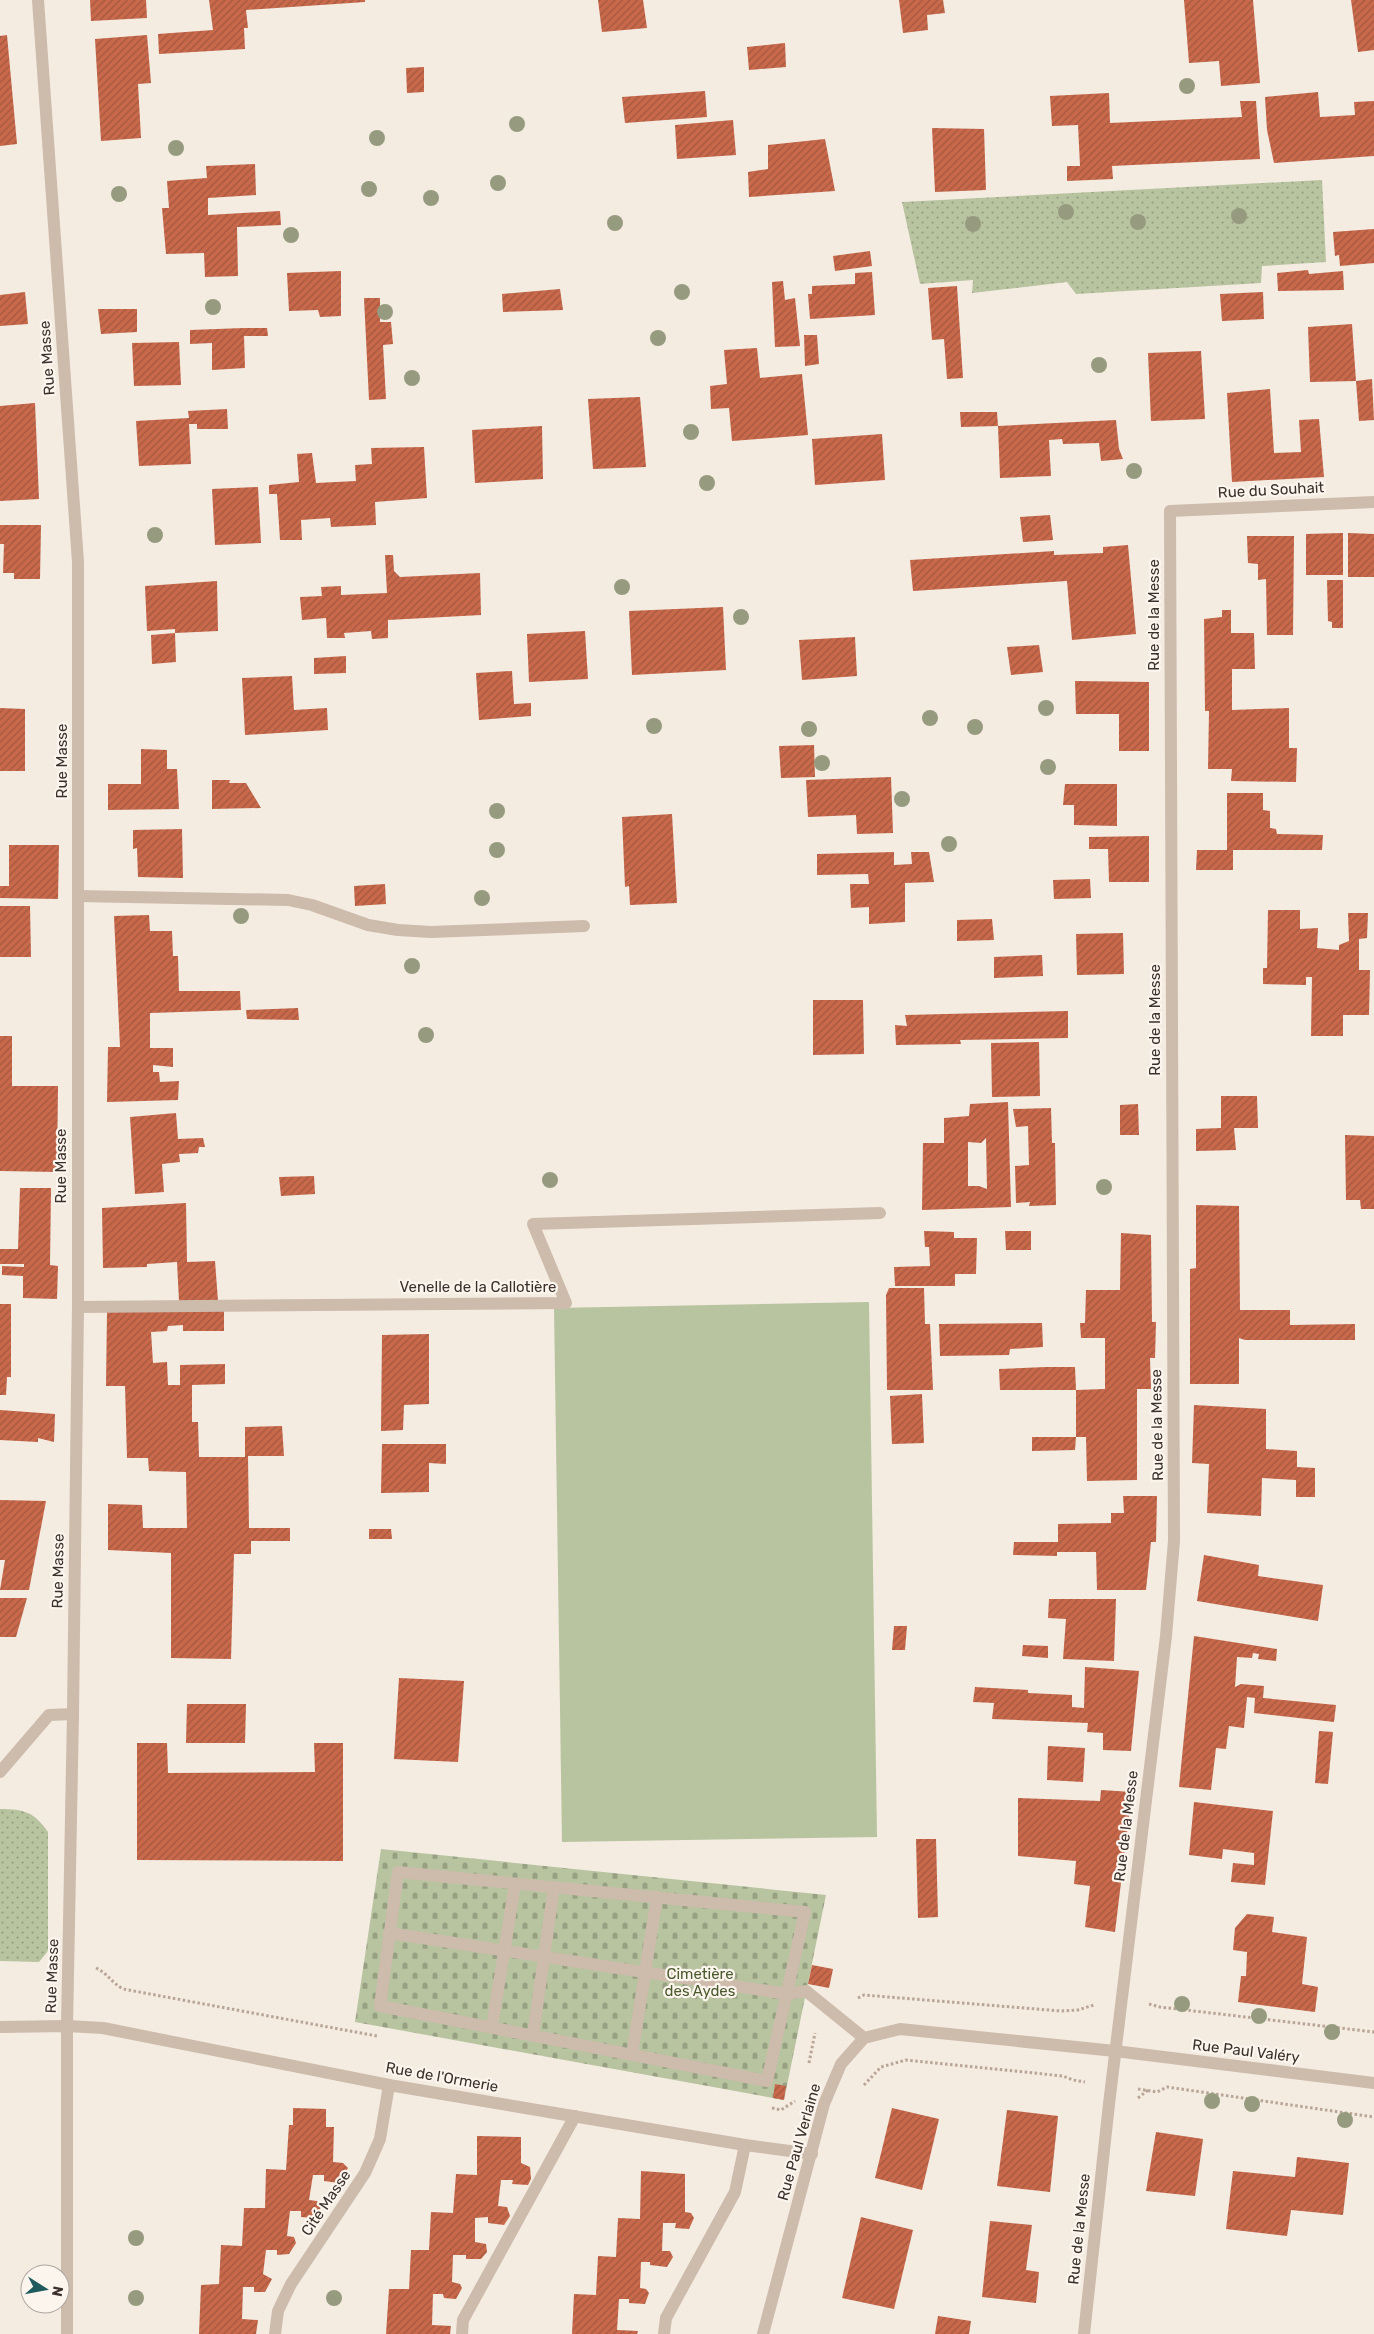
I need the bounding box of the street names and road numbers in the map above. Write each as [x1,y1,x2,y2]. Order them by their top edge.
street label: Rue Masse [35,320,59,396]
street label: Rue du Souhait [1217,478,1325,502]
street label: Rue de la Messe [1145,559,1163,671]
street label: Rue Masse [53,724,71,798]
street label: Rue de la Messe [1146,964,1164,1076]
street label: Rue Masse [52,1129,70,1203]
street label: Venelle de la Callotière [400,1278,556,1296]
street label: Rue de la Messe [1147,1369,1167,1481]
street label: Rue Masse [48,1533,68,1609]
street label: Rue de la Messe [1110,1770,1142,1882]
street label: Rue Masse [42,1938,62,2014]
street label: Rue Paul Valéry [1191,2035,1301,2067]
street label: Rue de l'Ormerie [384,2058,500,2096]
street label: Rue Paul Verlaine [774,2081,824,2203]
street label: Cité Masse [297,2167,355,2239]
street label: Rue de la Messe [1064,2173,1094,2285]

